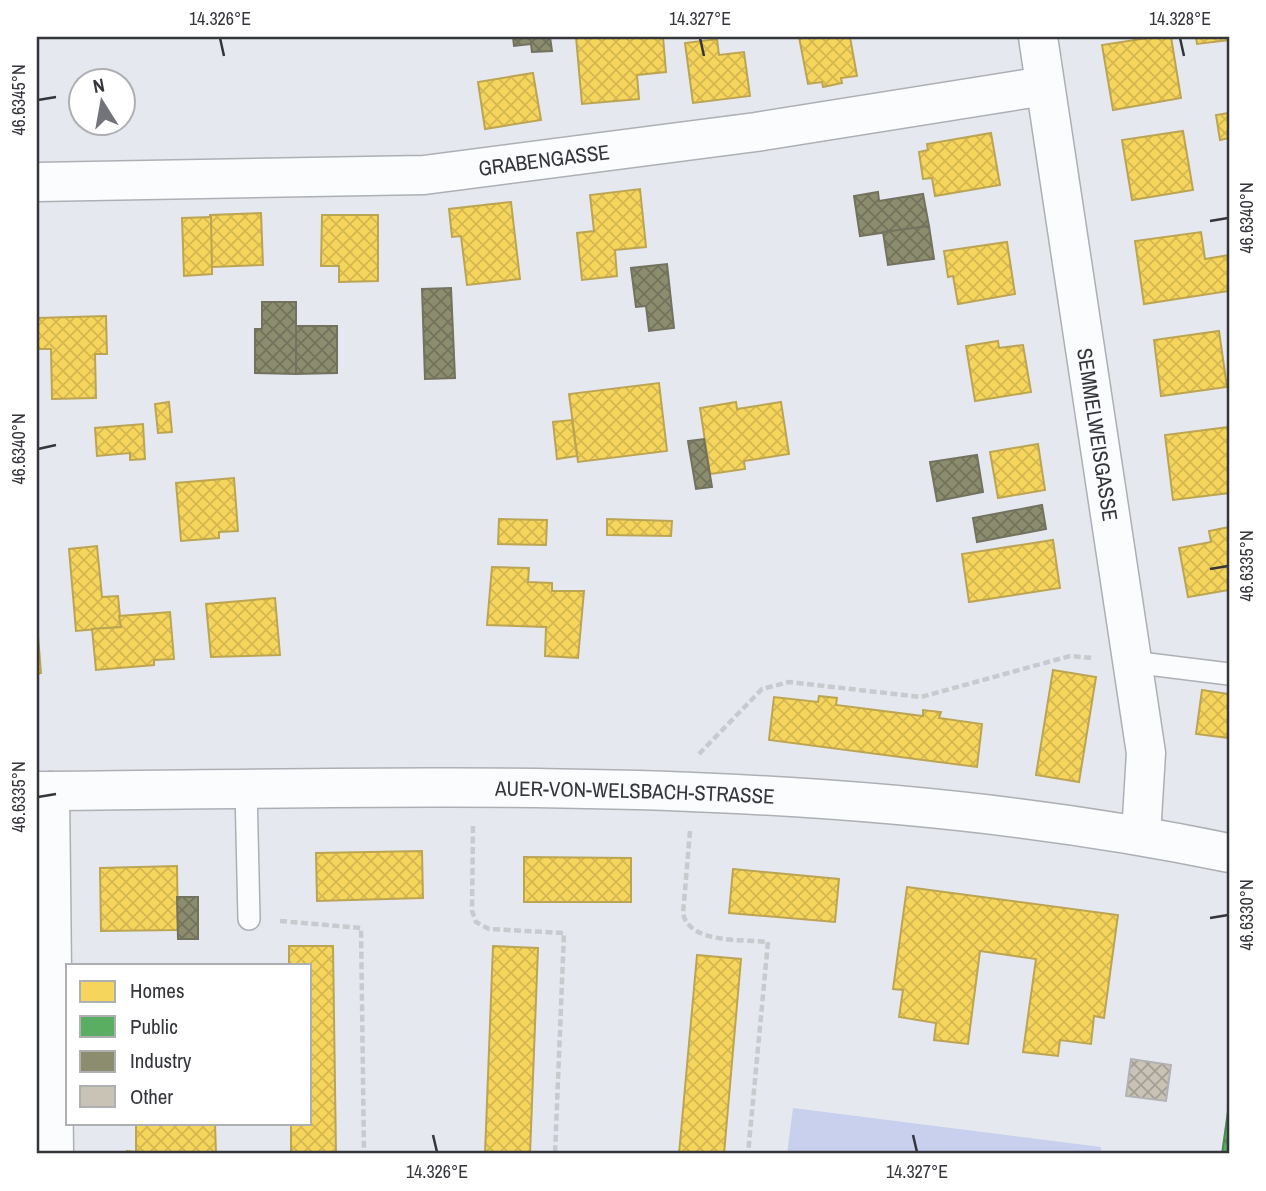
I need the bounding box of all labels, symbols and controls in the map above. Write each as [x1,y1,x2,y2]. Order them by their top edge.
text: 14.326°E [189,6,251,31]
text: 14.327°E [669,6,731,31]
text: 14.328°E [1149,6,1211,31]
text: 46.6345°N [6,64,31,136]
north arrow [66,66,136,136]
text: N [91,71,107,99]
street label: GRABENGASSE [477,137,611,182]
text: 46.6340°N [1234,182,1259,254]
street label: SEMMELWEISGASSE [1071,346,1125,523]
text: 46.6340°N [6,413,31,485]
text: 46.6335°N [1234,530,1259,602]
text: 46.6335°N [6,761,31,833]
street label: AUER-VON-WELSBACH-STRASSE [494,773,775,810]
text: 46.6330°N [1234,879,1259,951]
legend [66,964,312,1124]
text: Homes [130,976,185,1005]
text: Public [130,1012,178,1041]
text: Industry [130,1046,192,1075]
text: Other [130,1082,173,1111]
text: 14.326°E [406,1159,468,1184]
text: 14.327°E [886,1159,948,1184]

